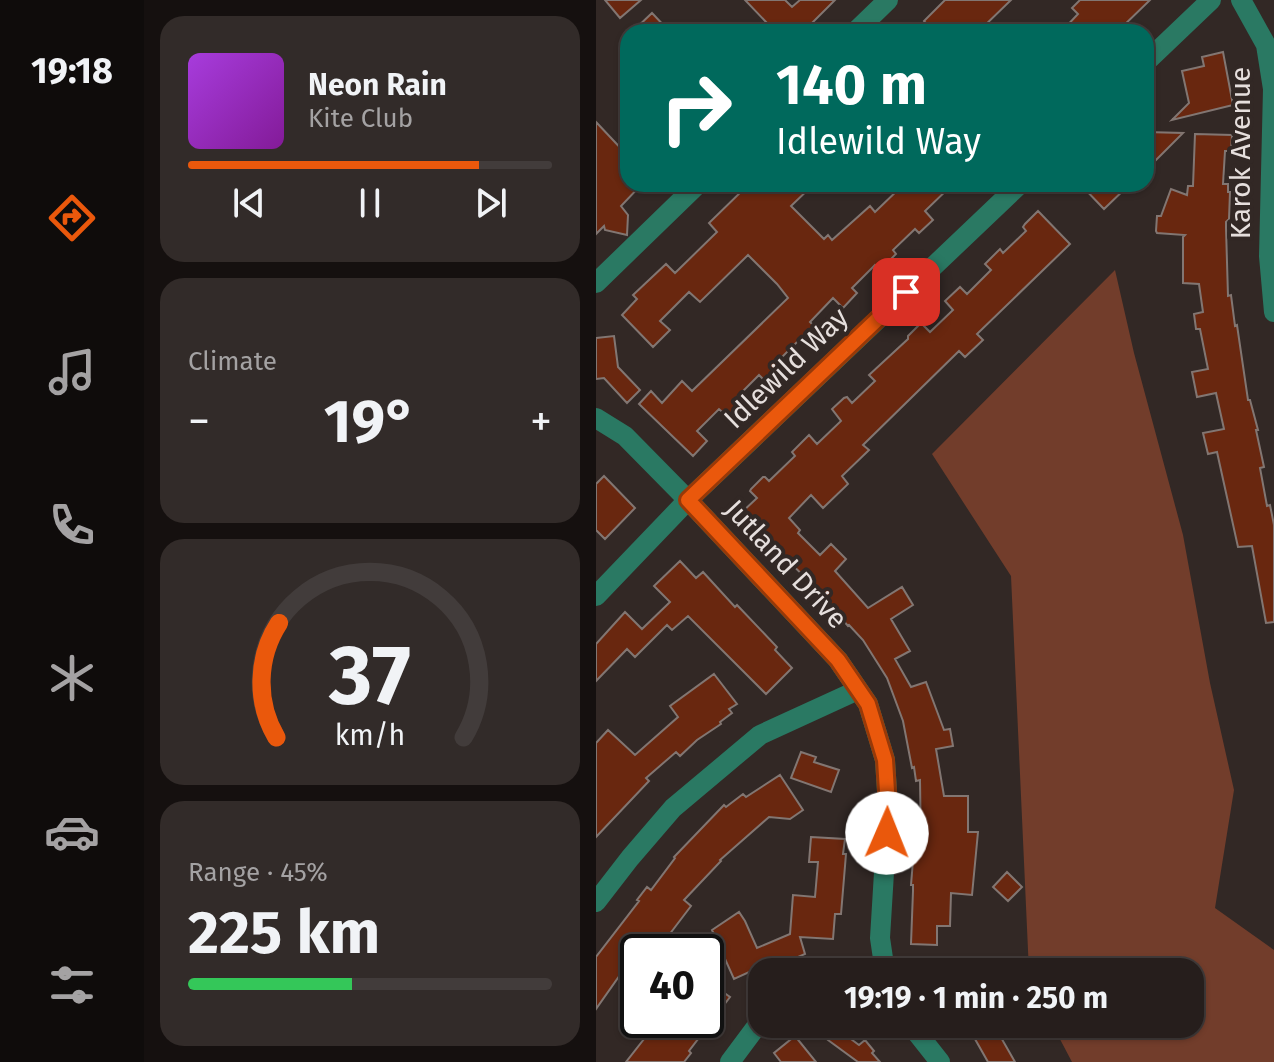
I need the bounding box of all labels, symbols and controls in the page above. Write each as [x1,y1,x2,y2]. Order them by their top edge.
text: 19:18 [31,49,113,93]
text: 140 m [776,52,927,119]
icon: right [644,56,748,160]
text: Neon Rain [308,67,447,103]
street label: Karok Avenue [1224,67,1257,239]
text: Kite Club [308,103,413,134]
text: Idlewild Way [776,120,981,164]
icon: previous [227,181,271,225]
icon: pause [348,181,392,225]
icon: next [469,181,513,225]
icon: directions [44,190,100,246]
pin [872,258,940,326]
icon: arrive [884,270,928,314]
street label: Idlewild Way [717,301,855,435]
icon: music [44,344,100,400]
text: Climate [188,346,277,377]
text: 19° [324,386,416,458]
text: − [188,395,210,448]
text: + [530,395,552,448]
street label: Jutland Drive [718,493,854,635]
icon: phone [44,497,100,553]
text: 37 [328,625,411,725]
icon: climate [44,650,100,706]
text: km/h [335,718,405,753]
position arrow [845,791,929,875]
icon: car [44,804,100,860]
text: Range · 45% [188,857,328,888]
text: 225 km [188,897,380,969]
speed limit sign: 40 [620,934,724,1038]
icon: filters [44,957,100,1013]
text: 19:19 · 1 min · 250 m [844,980,1108,1016]

